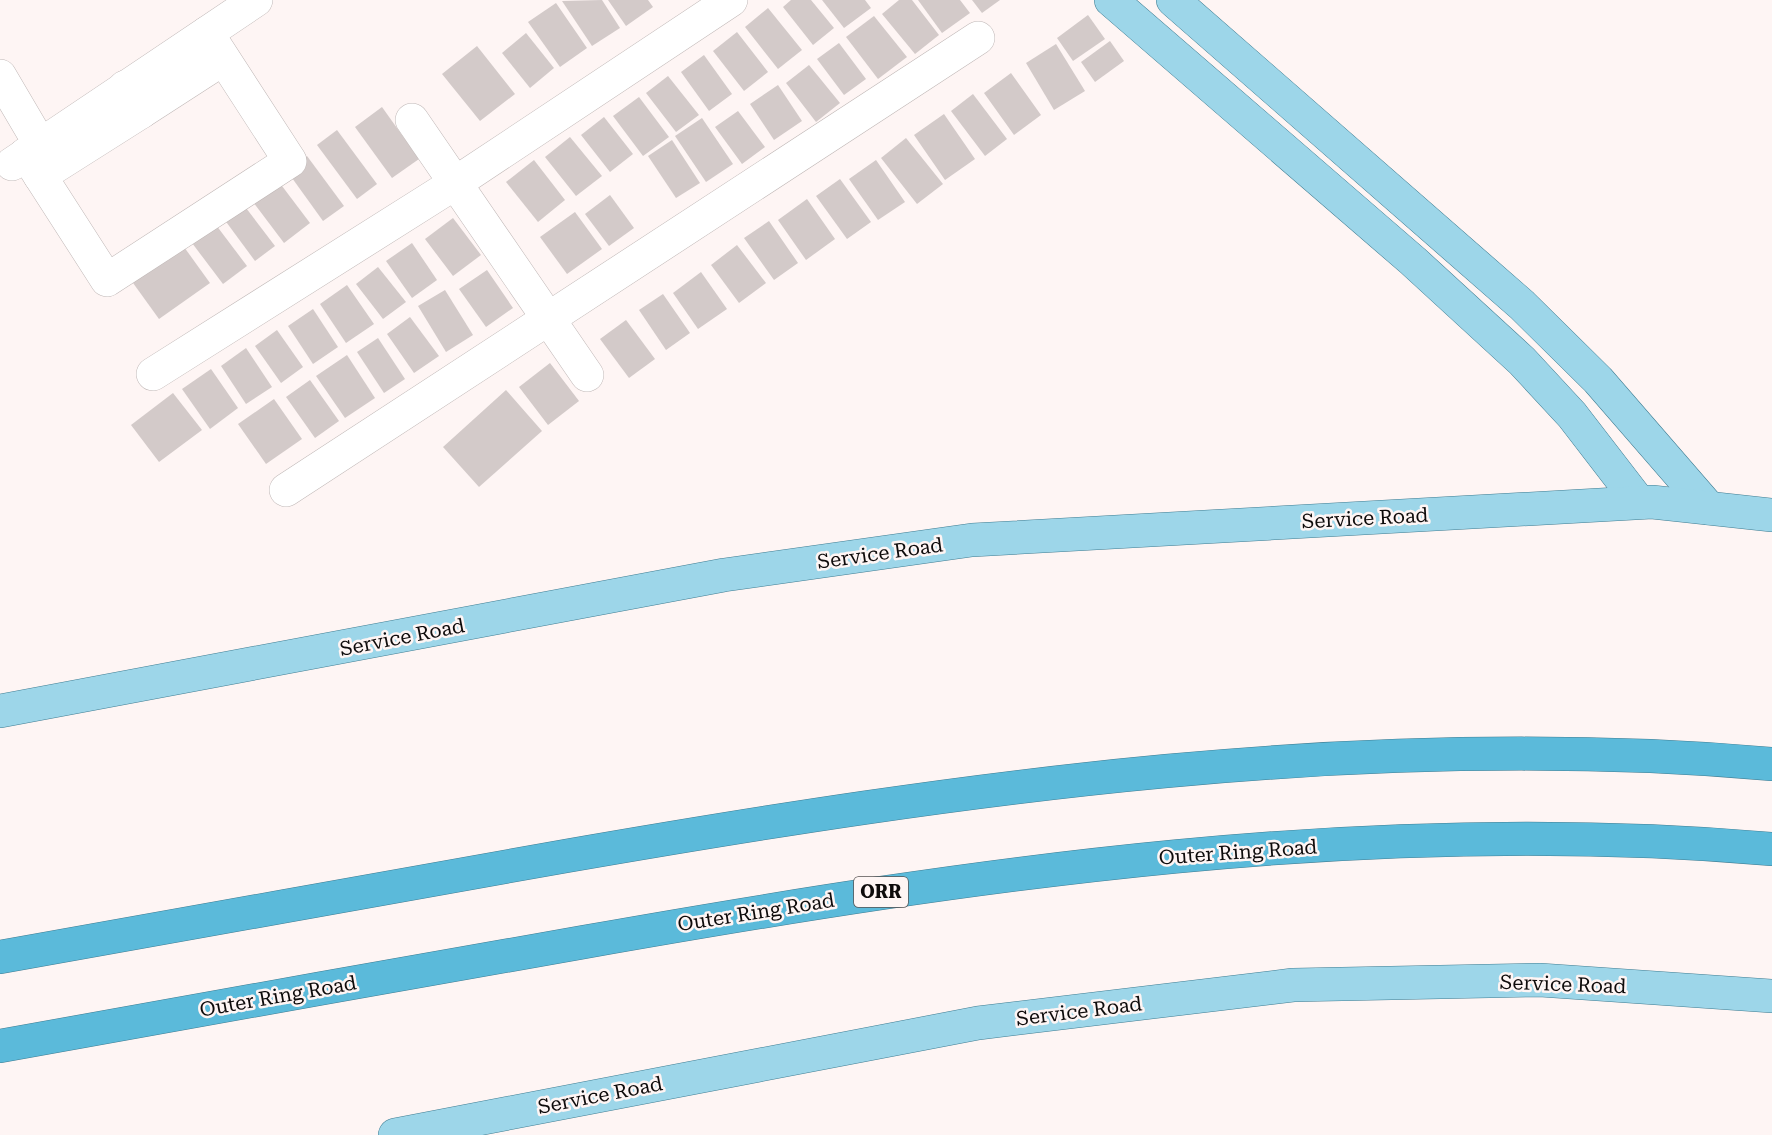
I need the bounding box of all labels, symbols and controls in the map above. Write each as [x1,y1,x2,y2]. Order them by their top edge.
street label: Service Road [1301,503,1429,533]
street label: Service Road [816,532,945,574]
street label: Service Road [338,613,467,661]
street label: Outer Ring Road [1158,834,1318,870]
road number: ORR [854,877,908,907]
street label: Outer Ring Road [676,888,836,936]
street label: Outer Ring Road [198,970,358,1022]
street label: Service Road [1499,970,1627,998]
street label: Service Road [1015,991,1144,1031]
street label: Service Road [536,1071,665,1119]

